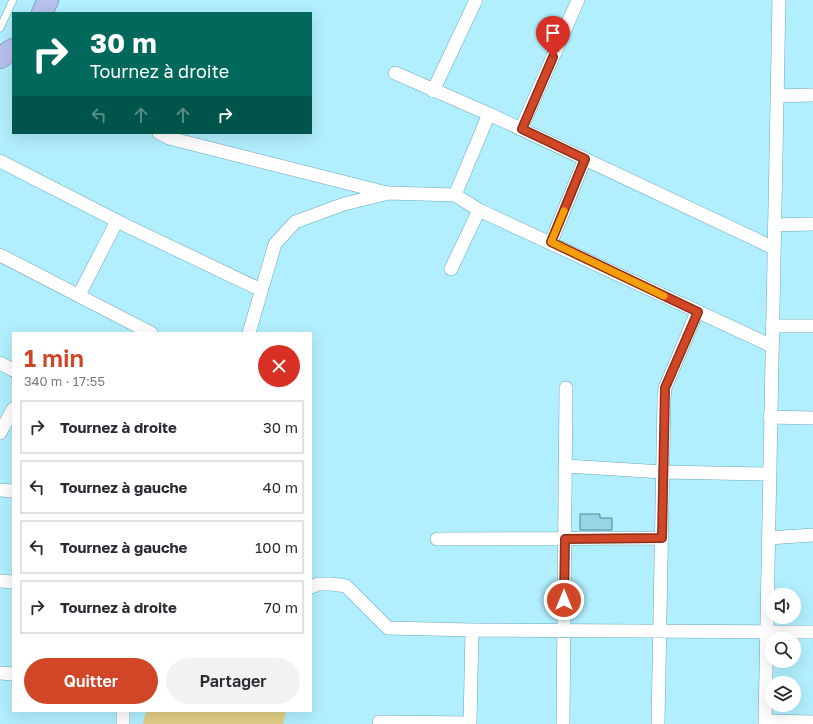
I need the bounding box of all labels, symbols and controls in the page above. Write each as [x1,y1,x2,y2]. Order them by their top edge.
pin [536,16,570,57]
icon: arrive [542,22,564,44]
text: 30 m [90,26,157,59]
icon: right [24,28,76,80]
text: Tournez à droite [90,60,229,82]
icon: left [88,104,110,126]
icon: ahead [130,104,152,126]
icon: ahead [172,104,194,126]
icon: right [214,104,236,126]
text: 1 min [24,343,84,372]
button: close [258,345,300,387]
text: 340 m · 17:55 [24,373,105,389]
icon: right [26,416,48,438]
text: Tournez à droite [60,418,177,436]
text: 30 m [263,418,298,436]
icon: left [26,476,48,498]
text: Tournez à gauche [60,478,187,496]
text: 40 m [263,478,298,496]
icon: left [26,536,48,558]
text: Tournez à gauche [60,538,187,556]
text: 100 m [255,538,298,556]
position arrow [543,579,585,621]
map controls [765,588,801,712]
button: sound [765,588,801,624]
icon: right [26,596,48,618]
text: Tournez à droite [60,598,177,616]
text: 70 m [264,598,298,616]
button: search [765,632,801,668]
button: Quitter [24,658,158,704]
button: Partager [166,658,300,704]
button: layers [765,676,801,712]

